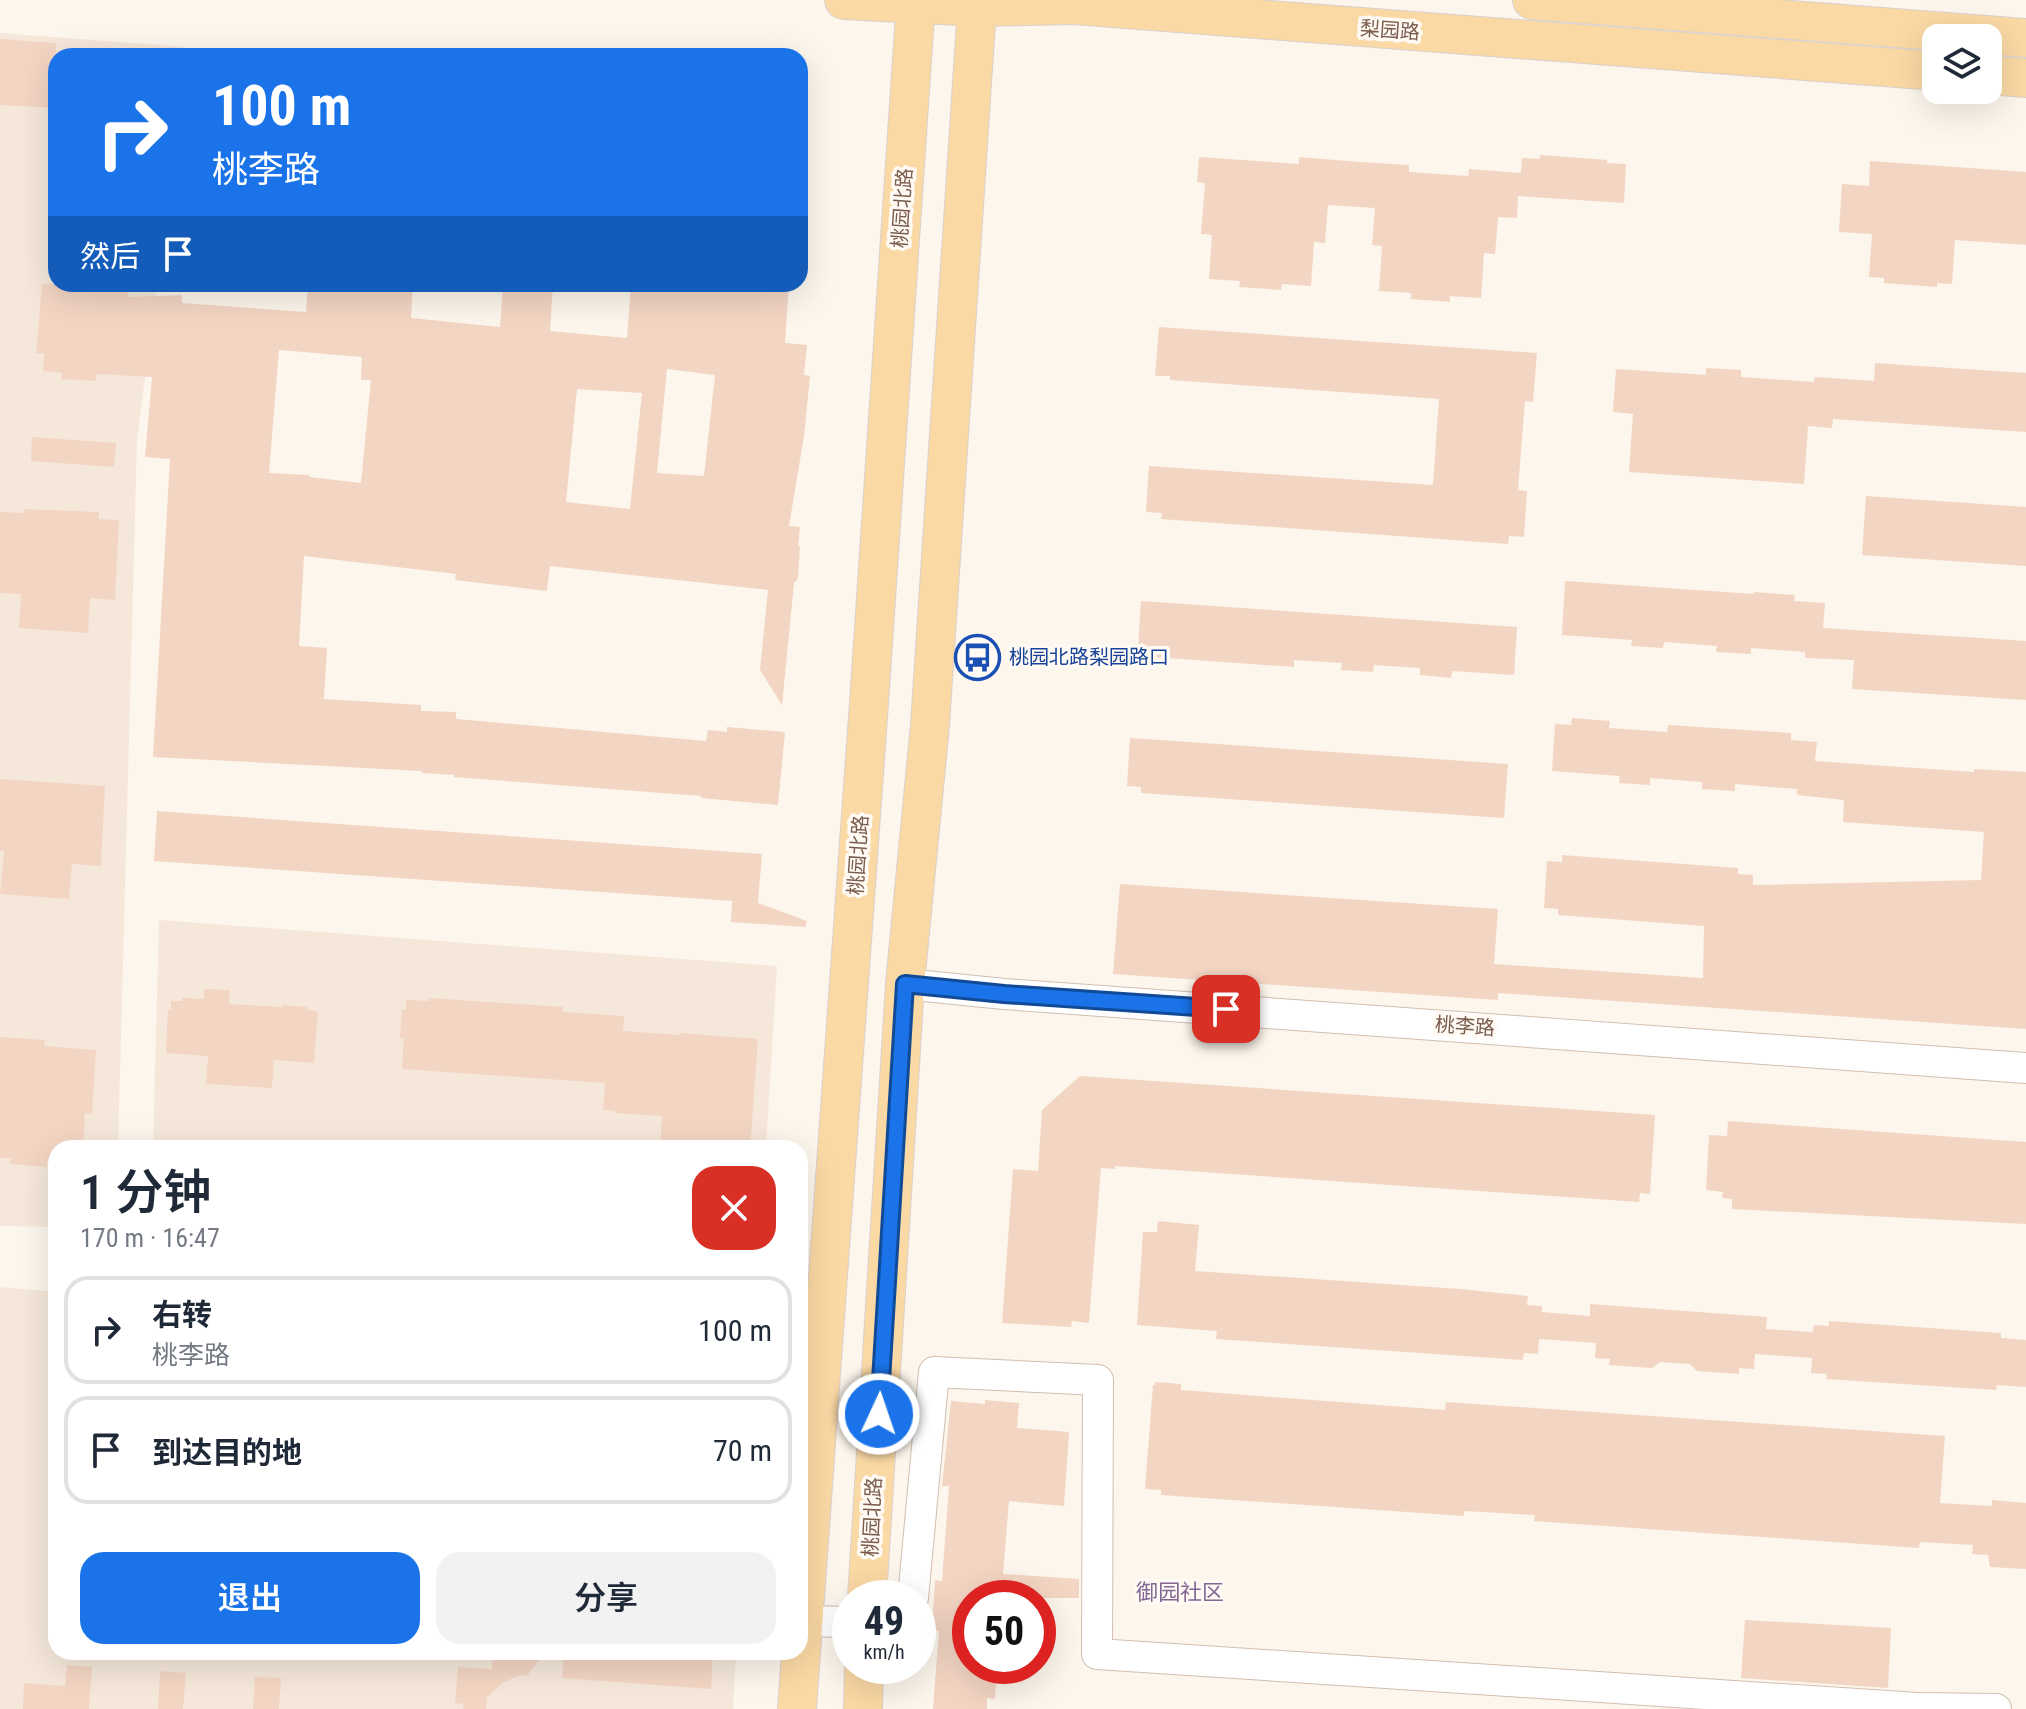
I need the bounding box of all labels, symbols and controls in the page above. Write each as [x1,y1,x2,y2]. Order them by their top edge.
street label: 梨园路 [1359,16,1421,44]
map controls [1922,24,2002,104]
button: layers [1922,24,2002,104]
text: 100 m [212,73,351,139]
icon: right [80,80,184,184]
text: 桃李路 [212,149,320,191]
street label: 桃园北路 [887,167,917,249]
icon: arrive [156,232,200,276]
text: 然后 [80,239,140,274]
bus stop icon: 桃园北路梨园路口 [954,633,1002,681]
place label: 桃园北路梨园路口 [1009,645,1169,669]
street label: 桃园北路 [843,814,873,896]
pin [1192,975,1260,1043]
icon: arrive [1204,987,1248,1031]
street label: 桃李路 [1434,1012,1496,1040]
text: 1 分钟 [80,1164,211,1221]
button: close [692,1166,776,1250]
text: 170 m · 16:47 [80,1223,220,1253]
text: 右转 [152,1297,212,1332]
icon: right [84,1308,128,1352]
text: 100 m [698,1313,772,1348]
text: 桃李路 [152,1340,230,1370]
position arrow [837,1372,921,1456]
icon: arrive [84,1428,128,1472]
text: 70 m [713,1433,772,1468]
text: 到达目的地 [152,1435,302,1470]
street label: 桃园北路 [858,1476,886,1558]
button: 退出 [80,1552,420,1644]
button: 分享 [436,1552,776,1644]
speed limit sign: 50 [952,1580,1056,1684]
district label: 御园社区 [1136,1580,1224,1605]
text: 49 [864,1598,904,1645]
text: km/h [863,1640,905,1664]

